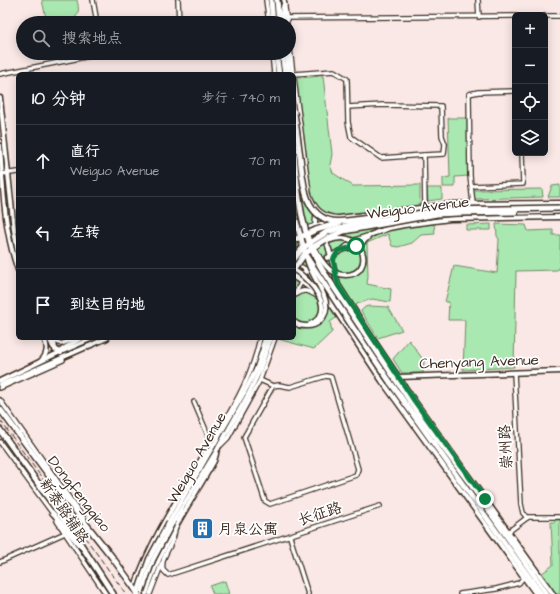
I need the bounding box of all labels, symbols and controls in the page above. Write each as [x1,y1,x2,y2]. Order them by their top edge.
map controls [512,12,548,156]
button: + [512,12,548,48]
search box [16,16,296,60]
icon: search [30,27,52,49]
text: 搜索地点 [62,28,122,49]
button: − [512,48,548,84]
button: locate [512,84,548,120]
text: 10 分钟 [32,87,86,111]
text: 步行 · 740 m [201,89,280,107]
button: layers [512,120,548,156]
text: 直行 [70,141,100,162]
icon: ahead [32,150,54,172]
text: 70 m [248,152,280,170]
text: Weiguo Avenue [70,162,159,180]
street label: Weiguo Avenue [366,191,471,226]
icon: left [32,222,54,244]
text: 左转 [70,222,100,243]
text: 670 m [240,224,280,242]
route start [347,237,365,255]
icon: arrive [32,294,54,316]
text: 到达目的地 [70,294,145,315]
street label: Chenyang Avenue [419,349,539,376]
street label: Weiguo Avenue [162,408,233,508]
street label: 崇州路 [494,424,518,470]
street label: Dongfengqiao [42,451,116,538]
street label: 新泰路辅路 [34,474,94,548]
route end [476,490,494,508]
street label: 长征路 [295,497,345,531]
building icon: 月泉公寓 [190,516,216,542]
place label: 月泉公寓 [218,519,278,540]

